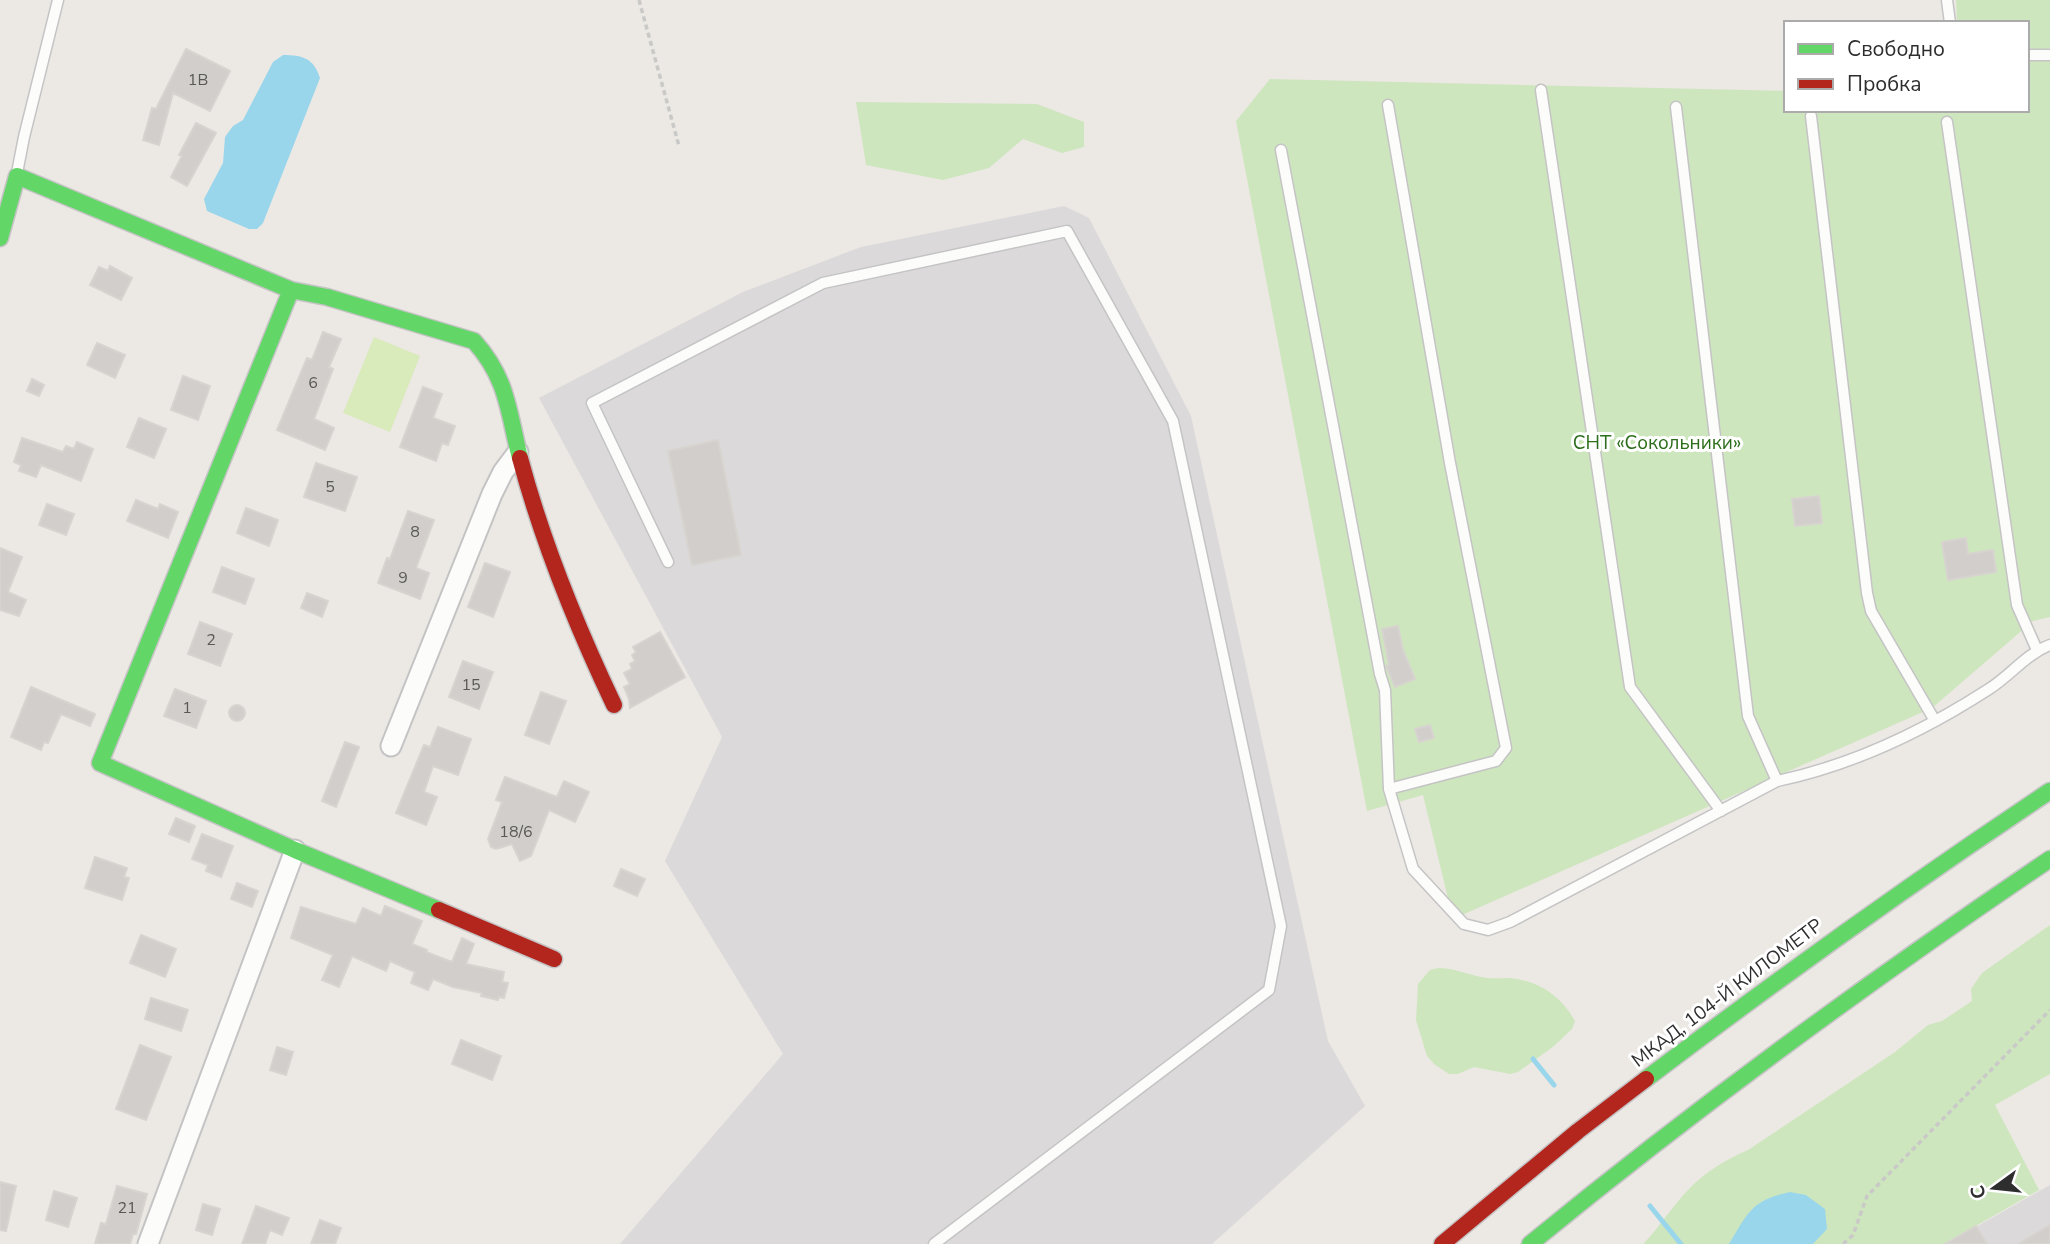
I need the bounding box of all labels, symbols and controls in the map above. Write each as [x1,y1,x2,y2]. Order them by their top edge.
legend [1784,21,2029,112]
text: Свободно [1847,35,1945,63]
house number: 1В [188,69,208,91]
text: Пробка [1847,70,1921,98]
house number: 6 [308,372,318,394]
park label: СНТ «Сокольники» [1573,430,1741,456]
house number: 5 [325,476,335,498]
house number: 8 [410,521,420,543]
house number: 9 [398,567,408,589]
house number: 2 [206,629,216,651]
house number: 15 [461,674,481,696]
house number: 1 [182,697,192,719]
house number: 18/6 [499,821,533,843]
street label: МКАД, 104-Й КИЛОМЕТР [1626,913,1828,1073]
north arrow [1959,1153,2029,1223]
text: С [1964,1182,1993,1202]
house number: 21 [117,1197,137,1219]

